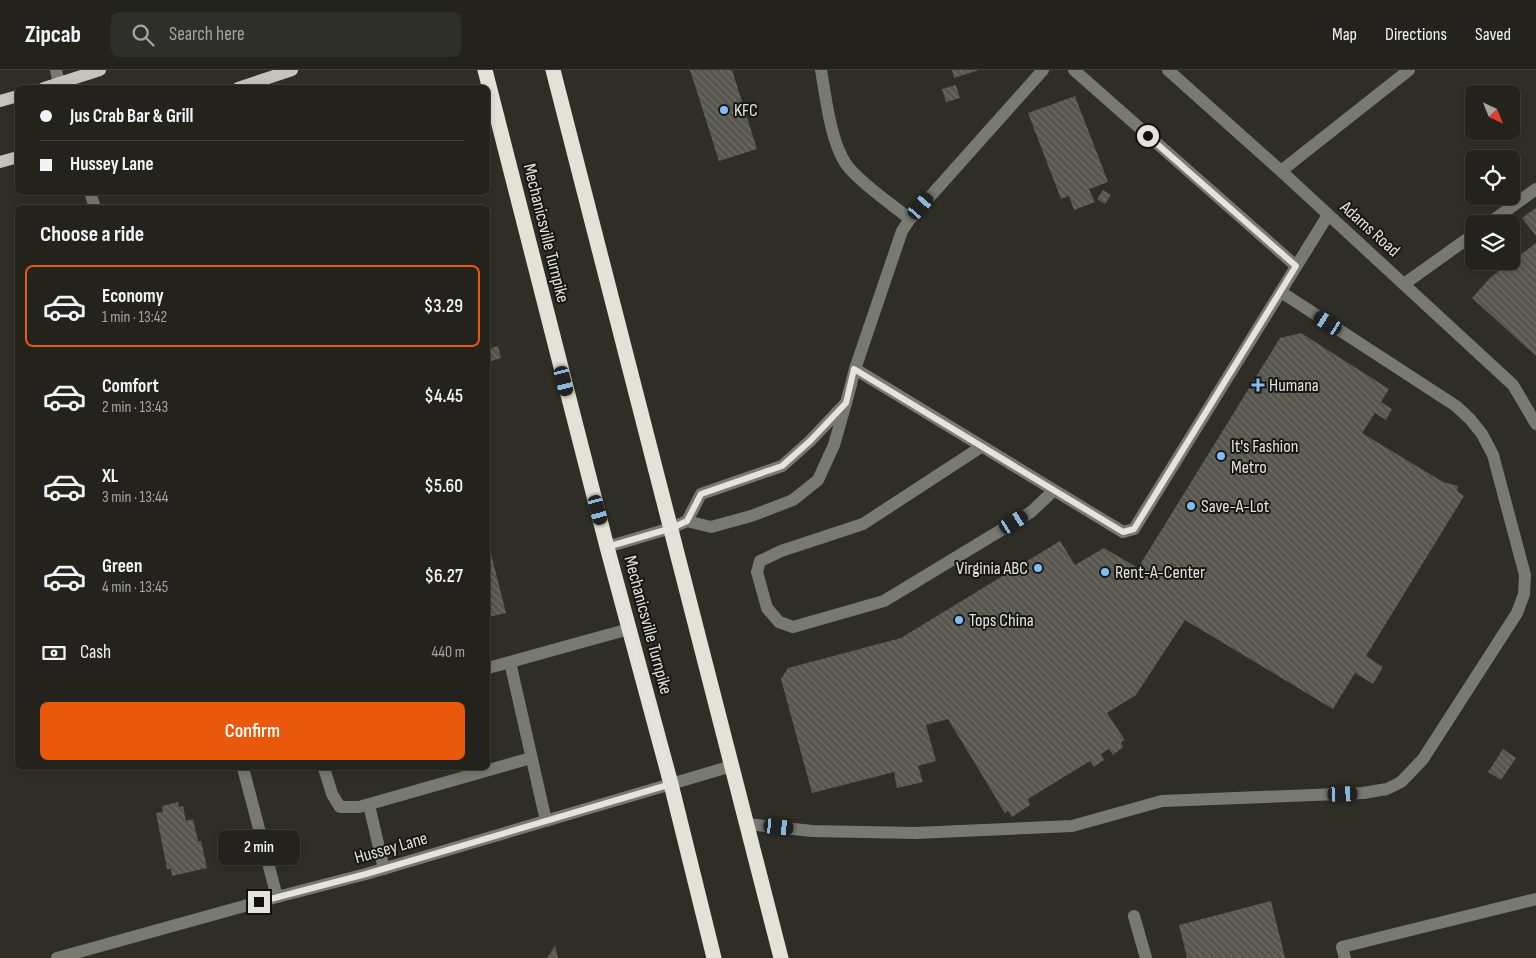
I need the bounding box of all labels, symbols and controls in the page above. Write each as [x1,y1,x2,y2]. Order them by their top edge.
search box [111,12,461,57]
text: Zipcab [25,20,81,49]
icon: search [129,21,157,49]
text: Search here [169,23,245,46]
text: Map [1332,24,1357,45]
text: Directions [1385,24,1447,45]
text: Saved [1475,24,1511,45]
north arrow [1465,85,1520,140]
map controls [1465,85,1520,270]
place label: KFC [734,100,758,121]
marker: KFC [718,104,730,116]
text: Jus Crab Bar & Grill [70,105,193,128]
route start [1137,125,1159,147]
button: locate [1465,150,1520,205]
text: Hussey Lane [70,153,154,176]
street label: Mechanicsville Turnpike [519,161,573,305]
car [905,190,936,222]
street label: Adams Road [1335,196,1404,261]
button: layers [1465,215,1520,270]
text: Choose a ride [40,221,144,248]
icon: car [42,284,87,329]
text: Economy [102,285,164,308]
text: $3.29 [424,295,463,318]
text: 1 min · 13:42 [102,308,167,327]
car [1311,309,1344,337]
car [553,365,574,397]
icon: car [42,374,87,419]
text: Comfort [102,375,159,398]
place label: Humana [1269,375,1319,396]
marker: Humana [1251,378,1265,392]
text: $4.45 [424,385,463,408]
text: 2 min · 13:43 [102,398,168,417]
place label: It's Fashion Metro [1231,436,1298,478]
marker: It's Fashion Metro [1215,450,1227,462]
icon: car [42,464,87,509]
text: XL [102,465,118,488]
text: $5.60 [424,475,463,498]
text: 3 min · 13:44 [102,488,168,507]
car [586,494,609,526]
place label: Save-A-Lot [1201,496,1270,517]
marker: Save-A-Lot [1185,500,1197,512]
car [997,508,1030,536]
street label: Mechanicsville Turnpike [619,553,677,697]
icon: car [42,554,87,599]
text: Green [102,555,142,578]
place label: Virginia ABC [956,558,1028,579]
marker: Virginia ABC [1032,562,1044,574]
place label: Rent-A-Center [1115,562,1205,583]
text: $6.27 [424,565,463,588]
marker: Rent-A-Center [1099,566,1111,578]
text: 4 min · 13:45 [102,578,168,597]
place label: Tops China [969,610,1034,631]
marker: Tops China [953,614,965,626]
icon: cash [40,639,68,667]
text: Cash [80,641,111,664]
text: 440 m [432,643,465,662]
button: Confirm [40,702,465,760]
car [1327,786,1358,802]
car [763,818,794,836]
street label: Hussey Lane [352,828,430,868]
callout: 2 min [218,830,300,864]
text: 2 min [244,838,274,857]
route end [248,891,270,913]

